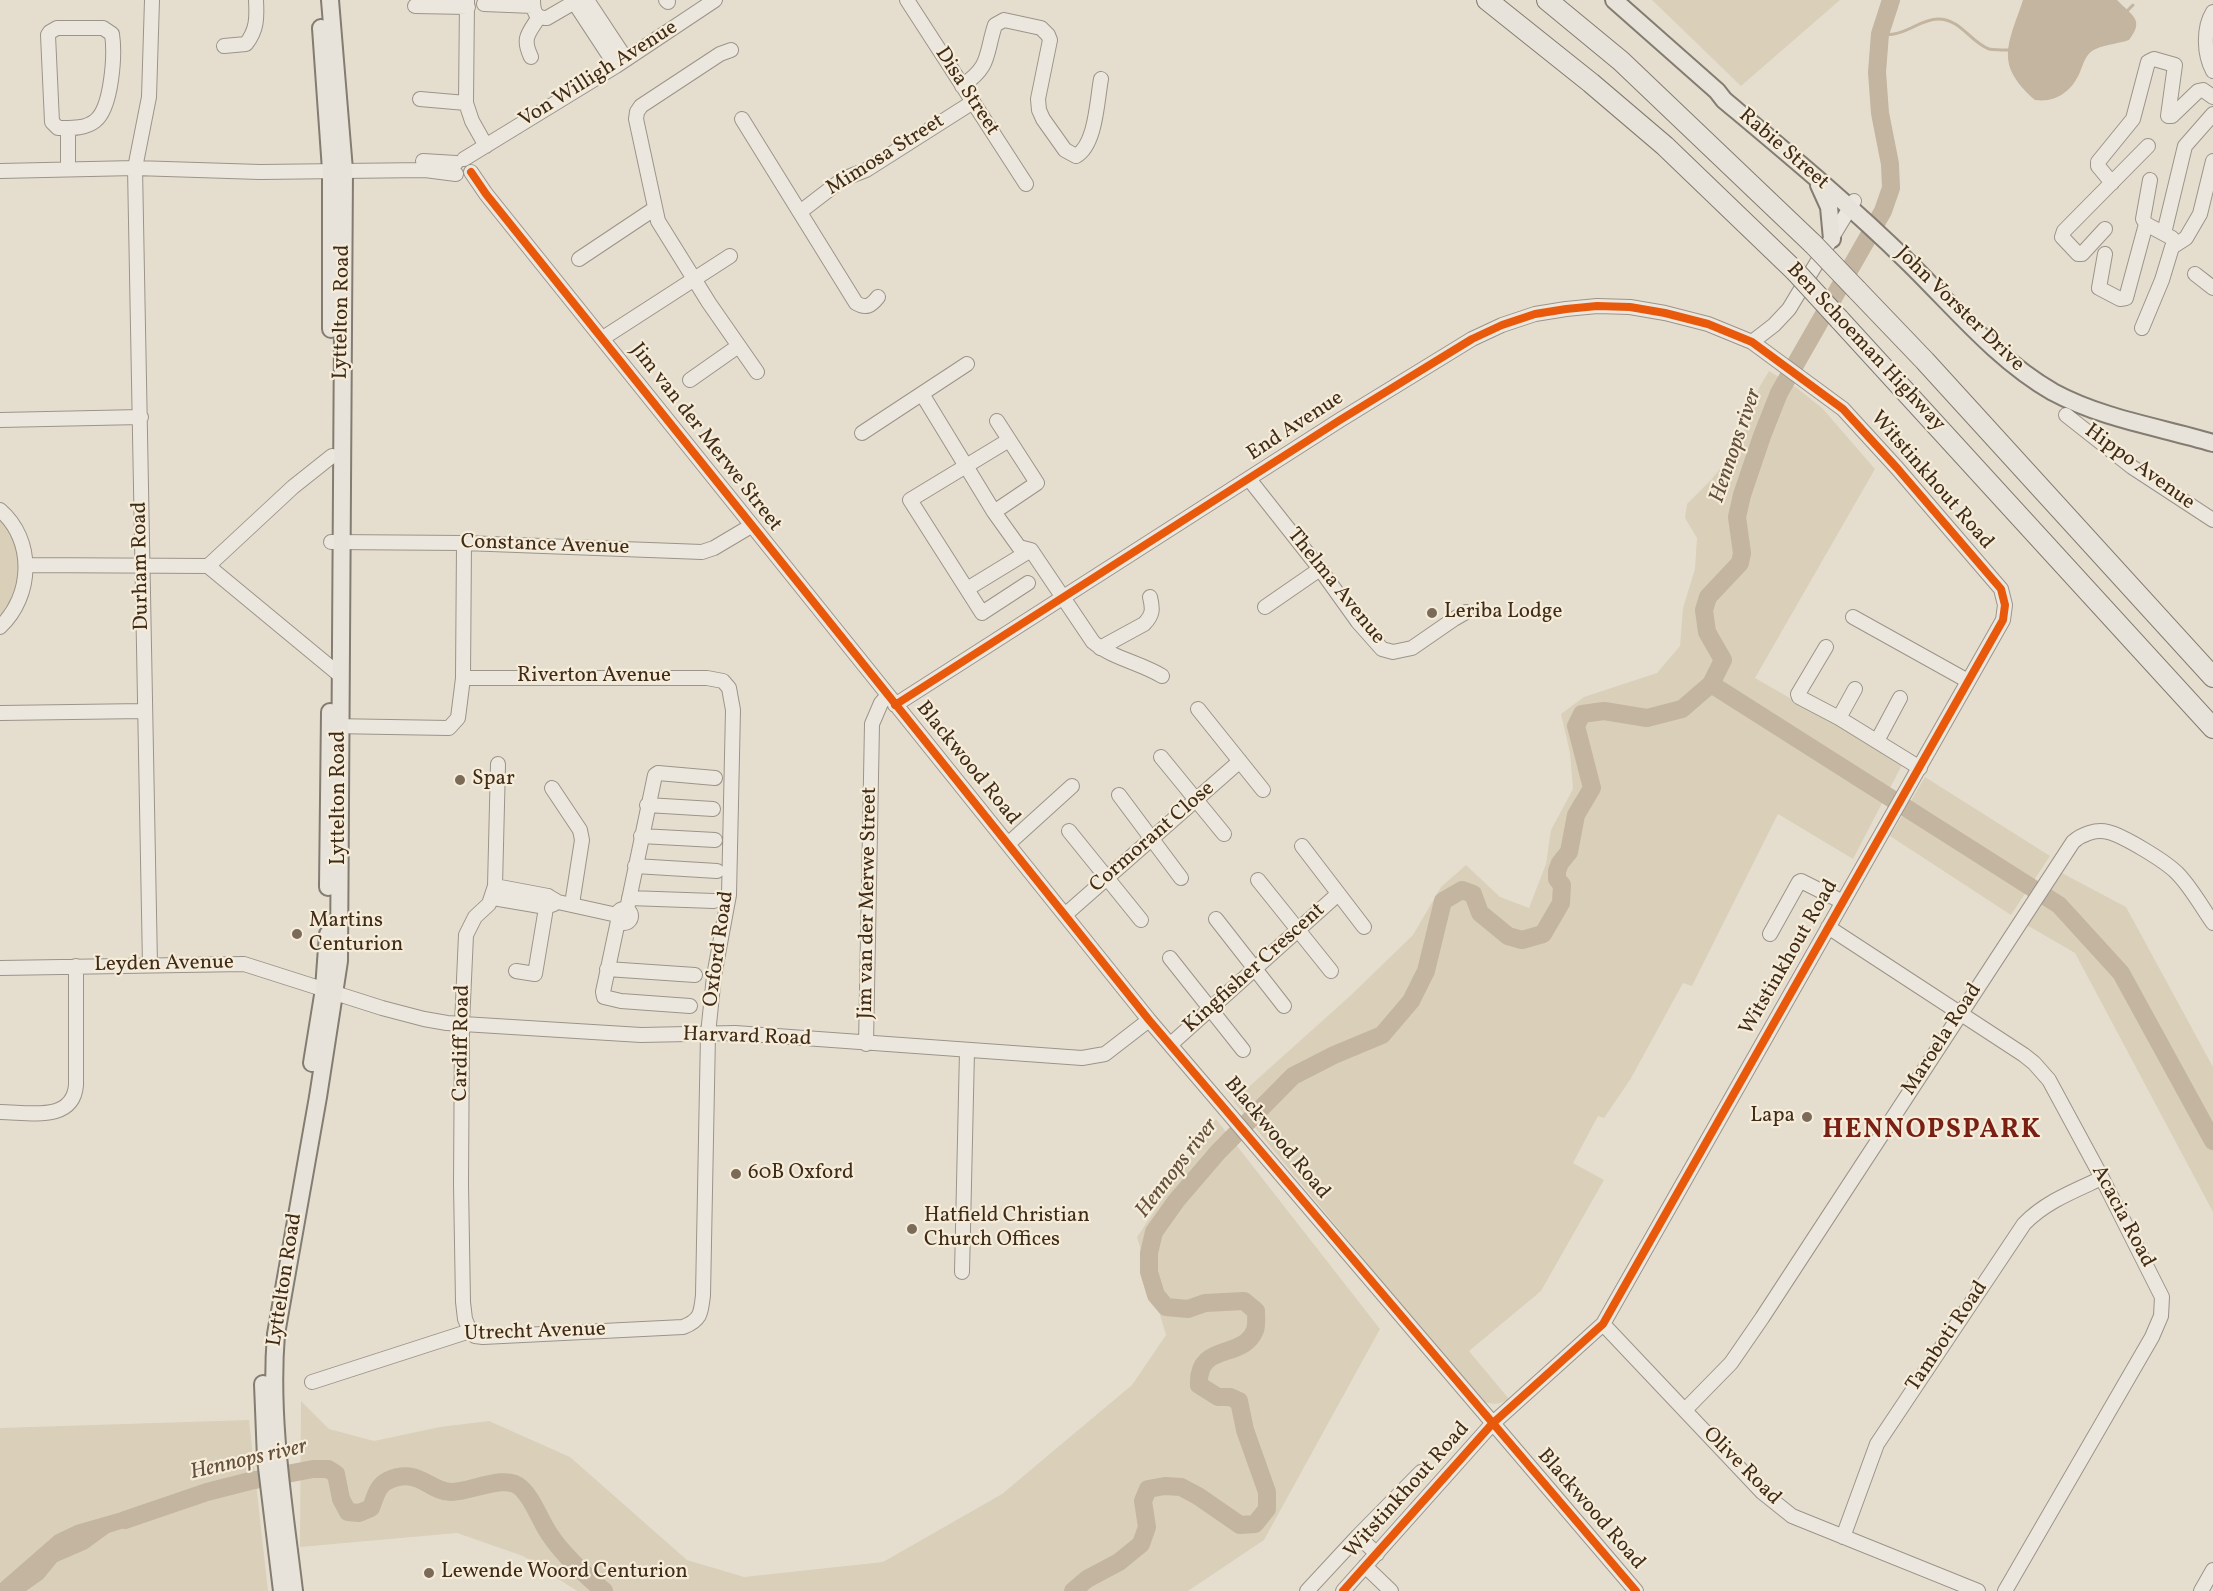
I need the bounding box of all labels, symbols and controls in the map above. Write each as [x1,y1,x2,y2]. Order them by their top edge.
street label: Von Willigh Avenue [515,16,683,134]
street label: Disa Street [928,43,1004,141]
street label: Rabie Street [1733,104,1833,196]
street label: Mimosa Street [822,110,950,202]
street label: John Vorster Drive [1889,242,2029,378]
street label: Lyttelton Road [329,244,357,380]
street label: Ben Schoeman Highway [1780,258,1950,438]
street label: Jim van der Merwe Street [624,339,786,537]
water label: Hennops river [1705,385,1769,507]
street label: End Avenue [1243,387,1349,467]
street label: Witstinkhout Road [1864,407,1998,555]
street label: Hippo Avenue [2079,420,2199,516]
street label: Durham Road [128,501,156,631]
street label: Thelma Avenue [1280,524,1390,650]
street label: Constance Avenue [460,530,630,562]
place label: Leriba Lodge [1444,600,1562,626]
marker: Leriba Lodge [1425,606,1439,620]
street label: Riverton Avenue [517,664,671,690]
street label: Blackwood Road [909,697,1025,831]
street label: Lyttelton Road [327,731,353,865]
place label: Spar [472,767,515,793]
marker: Spar [453,773,467,787]
street label: Cormorant Close [1086,777,1220,899]
street label: Jim van der Merwe Street [854,787,884,1019]
street label: Witstinkhout Road [1735,876,1845,1040]
street label: Oxford Road [699,889,741,1009]
street label: Kingfisher Crescent [1179,899,1331,1039]
place label: Martins Centurion [309,909,403,959]
marker: Martins Centurion [290,927,304,941]
street label: Leyden Avenue [94,951,234,979]
street label: Maroela Road [1897,979,1989,1101]
street label: Cardiff Road [449,984,477,1102]
street label: Harvard Road [682,1023,812,1053]
street label: Blackwood Road [1218,1073,1334,1205]
place label: Lapa [1750,1104,1795,1130]
marker: Lapa [1800,1110,1814,1124]
water label: Hennops river [1131,1114,1225,1224]
district label: HENNOPSPARK [1822,1116,2042,1148]
place label: 60B Oxford [748,1161,854,1187]
street label: Acacia Road [2085,1162,2159,1272]
marker: 60B Oxford [729,1167,743,1181]
place label: Hatfield Christian Church Offices [924,1204,1090,1254]
street label: Lyttelton Road [263,1212,309,1348]
marker: Hatfield Christian Church Offices [905,1222,919,1236]
street label: Tamboti Road [1902,1277,1994,1397]
street label: Utrecht Avenue [464,1318,606,1348]
street label: Witstinkhout Road [1340,1417,1476,1565]
street label: Olive Road [1697,1423,1785,1511]
water label: Hennops river [188,1435,310,1487]
street label: Blackwood Road [1531,1444,1649,1576]
place label: Lewende Woord Centurion [441,1560,688,1586]
marker: Lewende Woord Centurion [422,1566,436,1580]

